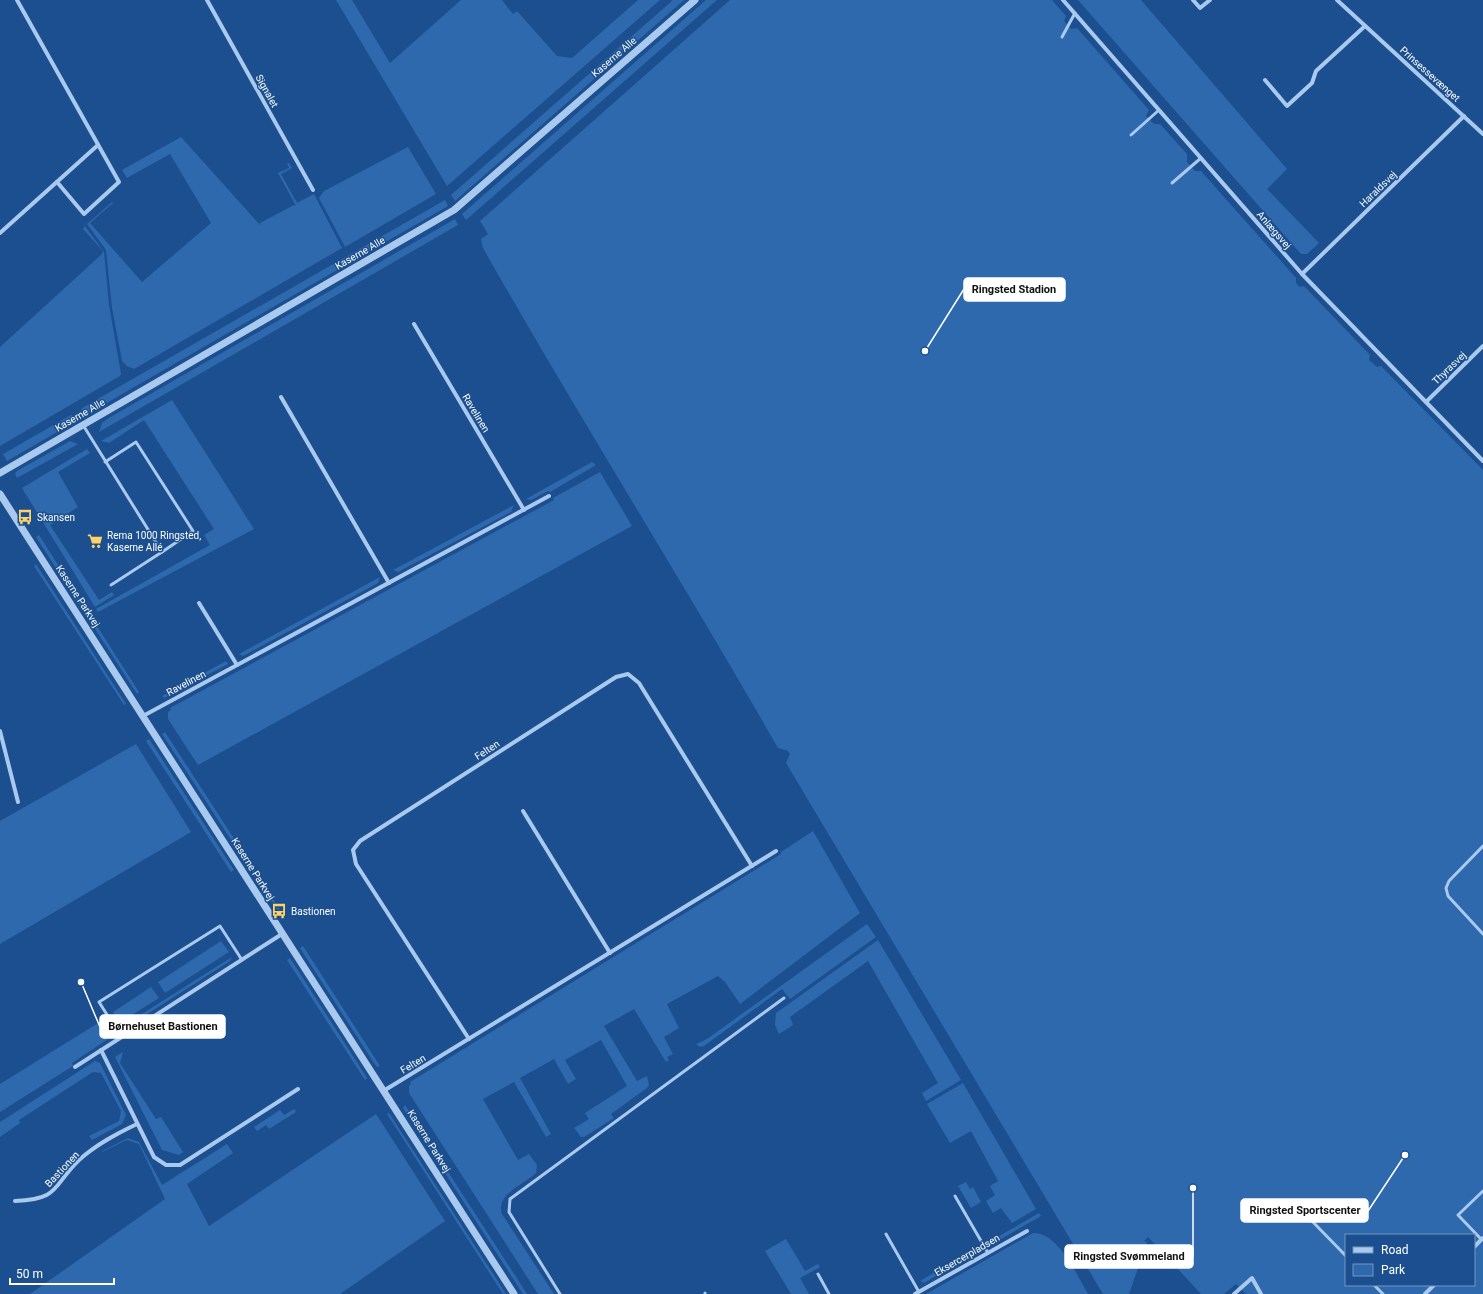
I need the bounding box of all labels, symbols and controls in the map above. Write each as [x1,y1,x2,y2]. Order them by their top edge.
street label: Kaserne Alle [589,35,639,79]
street label: Prinsessevænget [1398,44,1462,104]
street label: Signalet [253,73,281,109]
street label: Haraldsvej [1357,169,1399,209]
street label: Anlægsvej [1255,209,1293,251]
street label: Kaserne Alle [333,234,387,272]
callout: Ringsted Stadion [964,278,1065,301]
text: Ringsted Stadion [972,283,1056,296]
street label: Thyrasvej [1430,349,1468,387]
street label: Ravelinen [460,392,492,434]
street label: Kaserne Alle [53,396,107,434]
bus stop icon: Skansen [16,508,34,526]
place label: Skansen [37,512,75,523]
place label: Rema 1000 Ringsted, Kaserne Allé [107,530,201,553]
supermarket icon: Rema 1000 Ringsted, Kaserne Allé [86,532,104,550]
street label: Kaserne Parkvej [54,563,102,629]
street label: Ravelinen [165,668,207,698]
street label: Felten [473,738,501,762]
street label: Kaserne Parkvej [229,836,277,902]
bus stop icon: Bastionen [270,902,288,920]
place label: Bastionen [291,906,336,917]
callout: Børnehuset Bastionen [100,1015,225,1038]
text: Børnehuset Bastionen [108,1020,218,1033]
street label: Felten [398,1052,428,1076]
street label: Kaserne Parkvej [405,1108,453,1174]
street label: Bastionen [43,1149,81,1189]
callout: Ringsted Sportscenter [1241,1199,1368,1222]
text: Ringsted Sportscenter [1249,1204,1361,1217]
street label: Eksercerpladsen [932,1232,1002,1278]
legend [1345,1234,1475,1286]
text: Road [1381,1243,1409,1257]
callout: Ringsted Svømmeland [1065,1245,1193,1268]
text: Ringsted Svømmeland [1073,1250,1185,1263]
scale bar [10,1260,114,1286]
text: Park [1381,1263,1406,1277]
text: 50 m [16,1267,43,1281]

